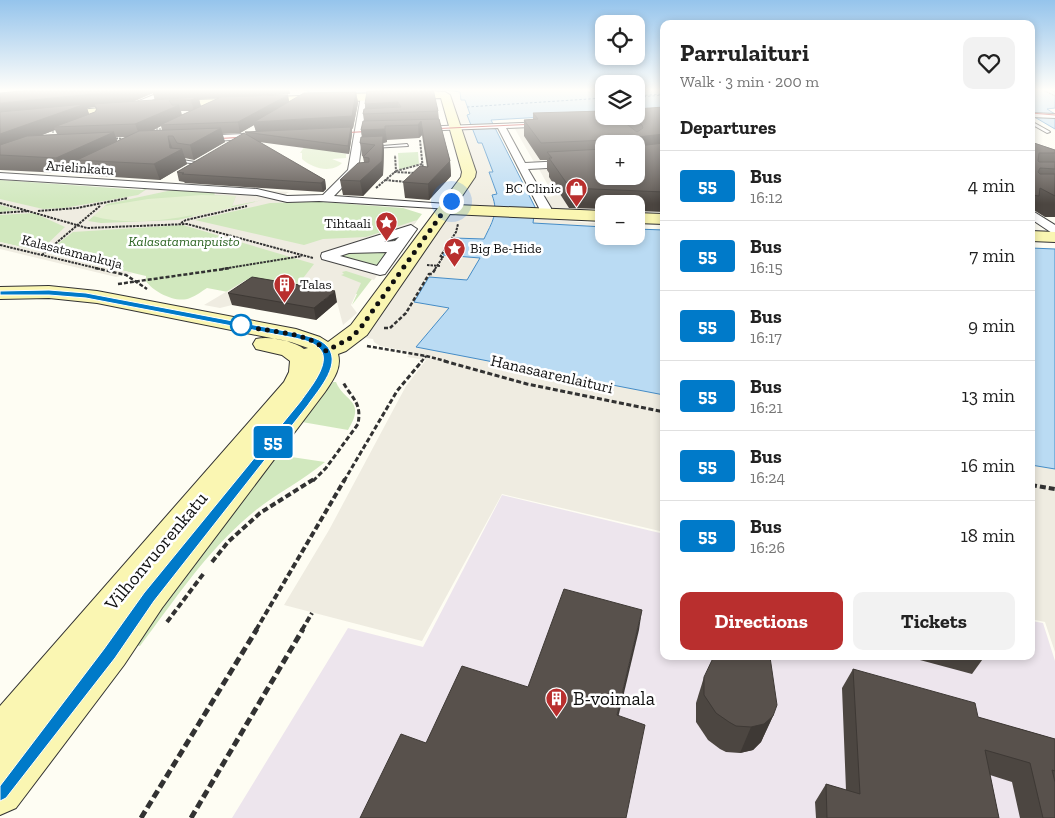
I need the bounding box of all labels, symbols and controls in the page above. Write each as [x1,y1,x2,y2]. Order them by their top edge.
map controls [595,15,645,245]
button: locate [595,15,645,65]
button: heart [963,37,1015,89]
text: Parrulaituri [680,38,809,67]
text: Walk · 3 min · 200 m [680,72,819,91]
button: layers [595,75,645,125]
text: Departures [680,116,776,139]
button: + [595,135,645,185]
street label: Arielinkatu [45,157,115,179]
text: Bus [750,165,782,188]
text: 4 min [968,174,1015,197]
text: 55 [698,175,717,197]
shop icon: BC Clinic [565,176,589,207]
place label: BC Clinic [505,180,561,197]
text: 16:12 [750,188,783,207]
your location [439,189,464,214]
button: − [595,195,645,245]
place icon: Tihtaali [375,211,399,242]
place label: Tihtaali [324,215,371,232]
street label: Kalasatamankuja [20,231,124,273]
park label: Kalasatamanpuisto [128,233,240,250]
text: Bus [750,235,782,258]
place icon: Big Be-Hide [442,236,466,267]
place label: Big Be-Hide [470,240,542,257]
text: 7 min [969,244,1015,267]
text: 55 [698,245,717,267]
text: 16:15 [750,258,783,277]
building icon: Talas [272,272,296,303]
place label: Talas [300,276,332,293]
text: Bus [750,305,782,328]
unlabelled marker [230,314,252,336]
text: 9 min [968,314,1015,337]
text: 55 [698,315,717,337]
text: 16:17 [750,328,782,347]
street label: Hanasaarenlaituri [489,351,616,397]
text: Bus [750,375,782,398]
text: 13 min [961,384,1015,407]
text: 55 [698,385,717,407]
text: 16:21 [750,398,783,417]
line badge: 55 [250,426,296,458]
text: 55 [264,431,282,453]
text: Bus [750,445,782,468]
text: 16 min [961,454,1015,477]
text: 55 [698,455,717,477]
text: 16:24 [750,468,785,487]
street label: Vilhonvuorenkatu [99,487,213,616]
text: Bus [750,515,782,538]
text: 18 min [961,524,1015,547]
text: 55 [698,525,717,547]
text: 16:26 [750,538,785,557]
button: Directions [680,592,843,650]
button: Tickets [853,592,1015,650]
building icon: B-voimala [545,686,569,717]
place label: B-voimala [573,687,655,710]

